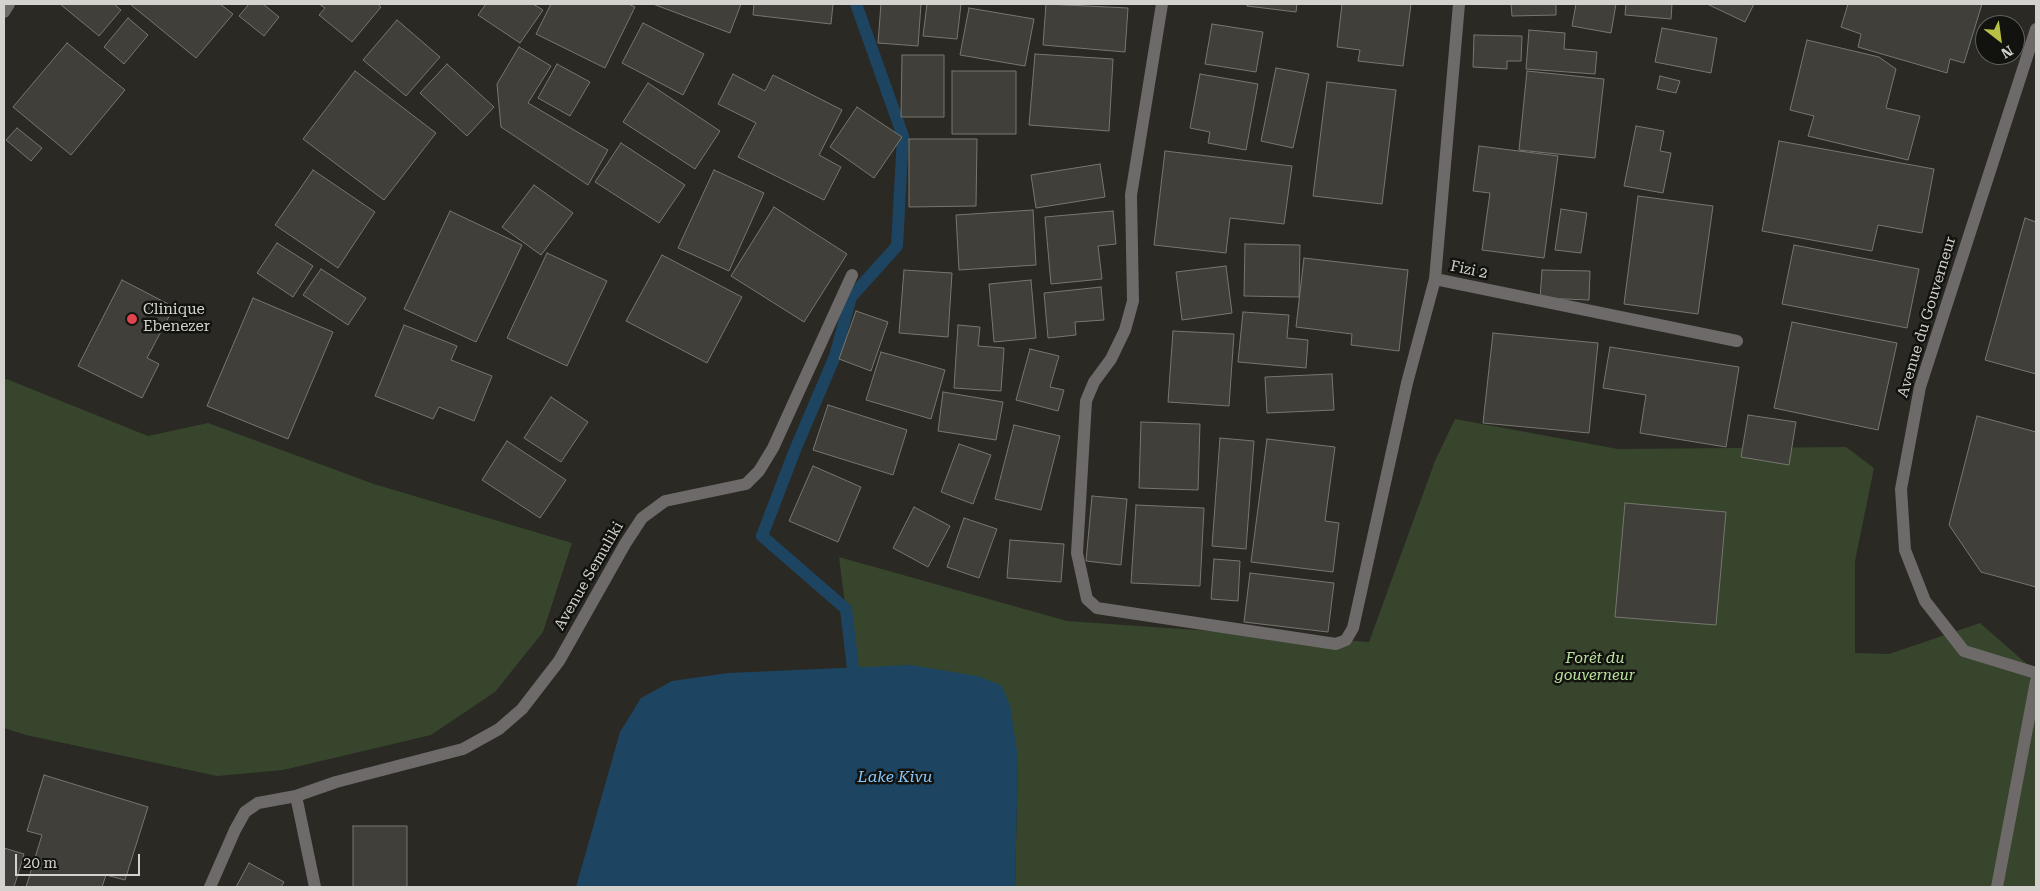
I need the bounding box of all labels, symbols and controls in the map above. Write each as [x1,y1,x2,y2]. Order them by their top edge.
north arrow [1975,15,2025,65]
text: N [1998,43,2016,62]
street label: Avenue du Gouverneur [1894,234,1960,400]
street label: Fizi 2 [1449,257,1489,283]
place label: Clinique Ebenezer [143,301,210,336]
marker: Clinique Ebenezer [125,312,139,326]
street label: Avenue Semuliki [551,519,627,633]
park label: Forêt du gouverneur [1555,650,1635,685]
water label: Lake Kivu [858,767,932,787]
scale bar [18,844,142,876]
text: 20 m [23,854,57,872]

